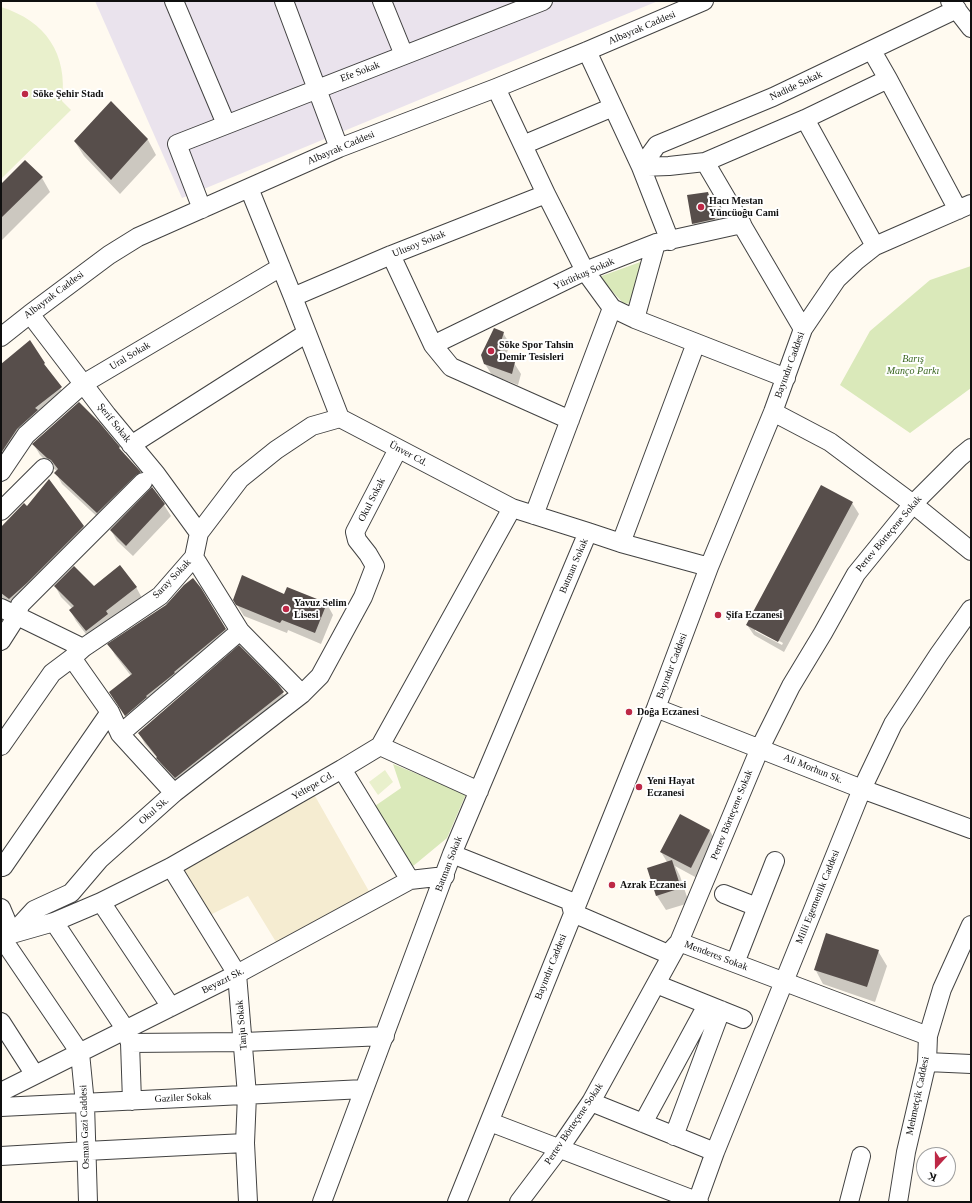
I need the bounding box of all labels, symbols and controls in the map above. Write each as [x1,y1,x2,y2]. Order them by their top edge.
street label: Albayrak Caddesi [607,8,677,48]
street label: Efe Sokak [339,59,381,85]
street label: Nadide Sokak [768,69,824,103]
place label: Söke Şehir Stadı [33,88,104,100]
marker: Söke Şehir Stadı [20,89,30,99]
street label: Albayrak Caddesi [306,128,376,168]
place label: Hacı Mestan Yüncüoğu Cami [709,195,779,218]
marker: Hacı Mestan Yüncüoğu Cami [696,202,706,212]
street label: Ulusoy Sokak [391,228,447,260]
street label: Yürürkuş Sokak [552,255,616,293]
street label: Albayrak Caddesi [22,269,86,321]
street label: Bayındır Caddesi [772,330,808,400]
street label: Ural Sokak [108,339,152,373]
place label: Söke Spor Tahsin Demir Tesisleri [499,339,574,362]
marker: Söke Spor Tahsin Demir Tesisleri [486,346,496,356]
park label: Barış Manço Parkı [887,353,939,376]
street label: Şerif Sokak [95,401,133,445]
street label: Ünver Cd. [387,439,429,469]
street label: Okul Sokak [356,476,388,524]
street label: Pertev Börteçene Sokak [854,493,924,575]
street label: Batman Sokak [557,537,591,595]
street label: Saray Sokak [150,557,194,601]
place label: Yavuz Selim Lisesi [294,597,346,620]
marker: Yavuz Selim Lisesi [281,604,291,614]
place label: Şifa Eczanesi [726,609,782,621]
marker: Şifa Eczanesi [713,610,723,620]
street label: Bayındır Caddesi [654,631,690,701]
place label: Doğa Eczanesi [637,706,699,718]
marker: Doğa Eczanesi [624,707,634,717]
street label: Ali Morhun Sk. [782,752,844,786]
street label: Pertev Börteçene Sokak [708,768,756,862]
street label: Yeltepe Cd. [290,769,336,803]
place label: Yeni Hayat Eczanesi [647,775,694,798]
marker: Yeni Hayat Eczanesi [634,782,644,792]
street label: Okul Sk. [137,795,171,827]
street label: Batman Sokak [433,834,465,894]
street label: Milli Egemenlik Caddesi [794,848,842,946]
place label: Azrak Eczanesi [620,879,686,891]
marker: Azrak Eczanesi [607,880,617,890]
street label: Bayındır Caddesi [532,932,570,1002]
street label: Menderes Sokak [683,938,749,974]
street label: Beyazıt Sk. [200,965,246,997]
street label: Tanju Sokak [234,1000,250,1050]
street label: Mehmetçik Caddesi [904,1056,932,1136]
street label: Pertev Börteçene Sokak [542,1081,606,1167]
street label: Osman Gazi Caddesi [78,1085,92,1169]
street label: Gaziler Sokak [154,1091,212,1105]
north arrow [916,1147,956,1187]
text: K [926,1170,938,1184]

